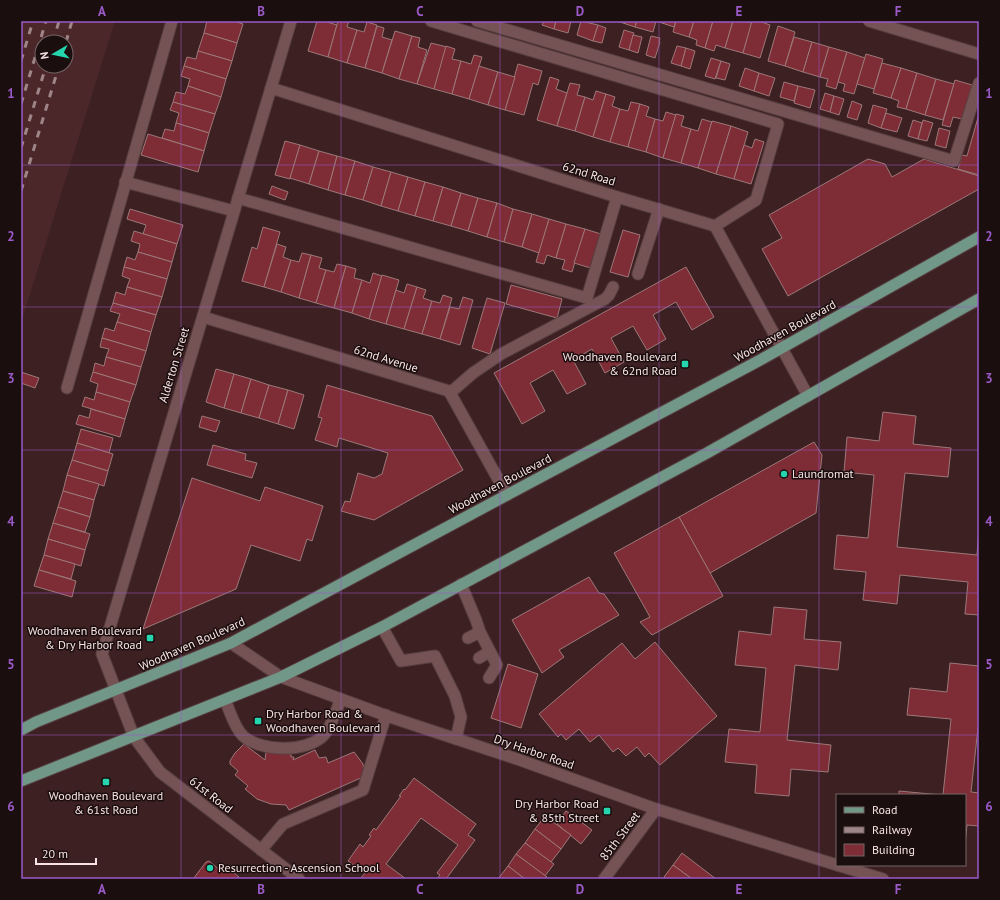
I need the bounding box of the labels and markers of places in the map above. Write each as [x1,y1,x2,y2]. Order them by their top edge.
place label: Woodhaven Boulevard & 62nd Road [563,349,677,378]
marker: Woodhaven Boulevard & 62nd Road [680,359,690,369]
place label: Laundromat [792,466,854,481]
marker: Laundromat [779,469,789,479]
place label: Woodhaven Boulevard & Dry Harbor Road [28,623,142,652]
marker: Woodhaven Boulevard & Dry Harbor Road [145,633,155,643]
place label: Dry Harbor Road & Woodhaven Boulevard [266,706,380,735]
marker: Dry Harbor Road & Woodhaven Boulevard [253,716,263,726]
marker: Woodhaven Boulevard & 61st Road [101,777,111,787]
place label: Woodhaven Boulevard & 61st Road [49,788,163,817]
place label: Dry Harbor Road & 85th Street [515,796,599,825]
marker: Dry Harbor Road & 85th Street [602,806,612,816]
place label: Resurrection - Ascension School [218,860,380,875]
marker: Resurrection - Ascension School [205,863,215,873]

